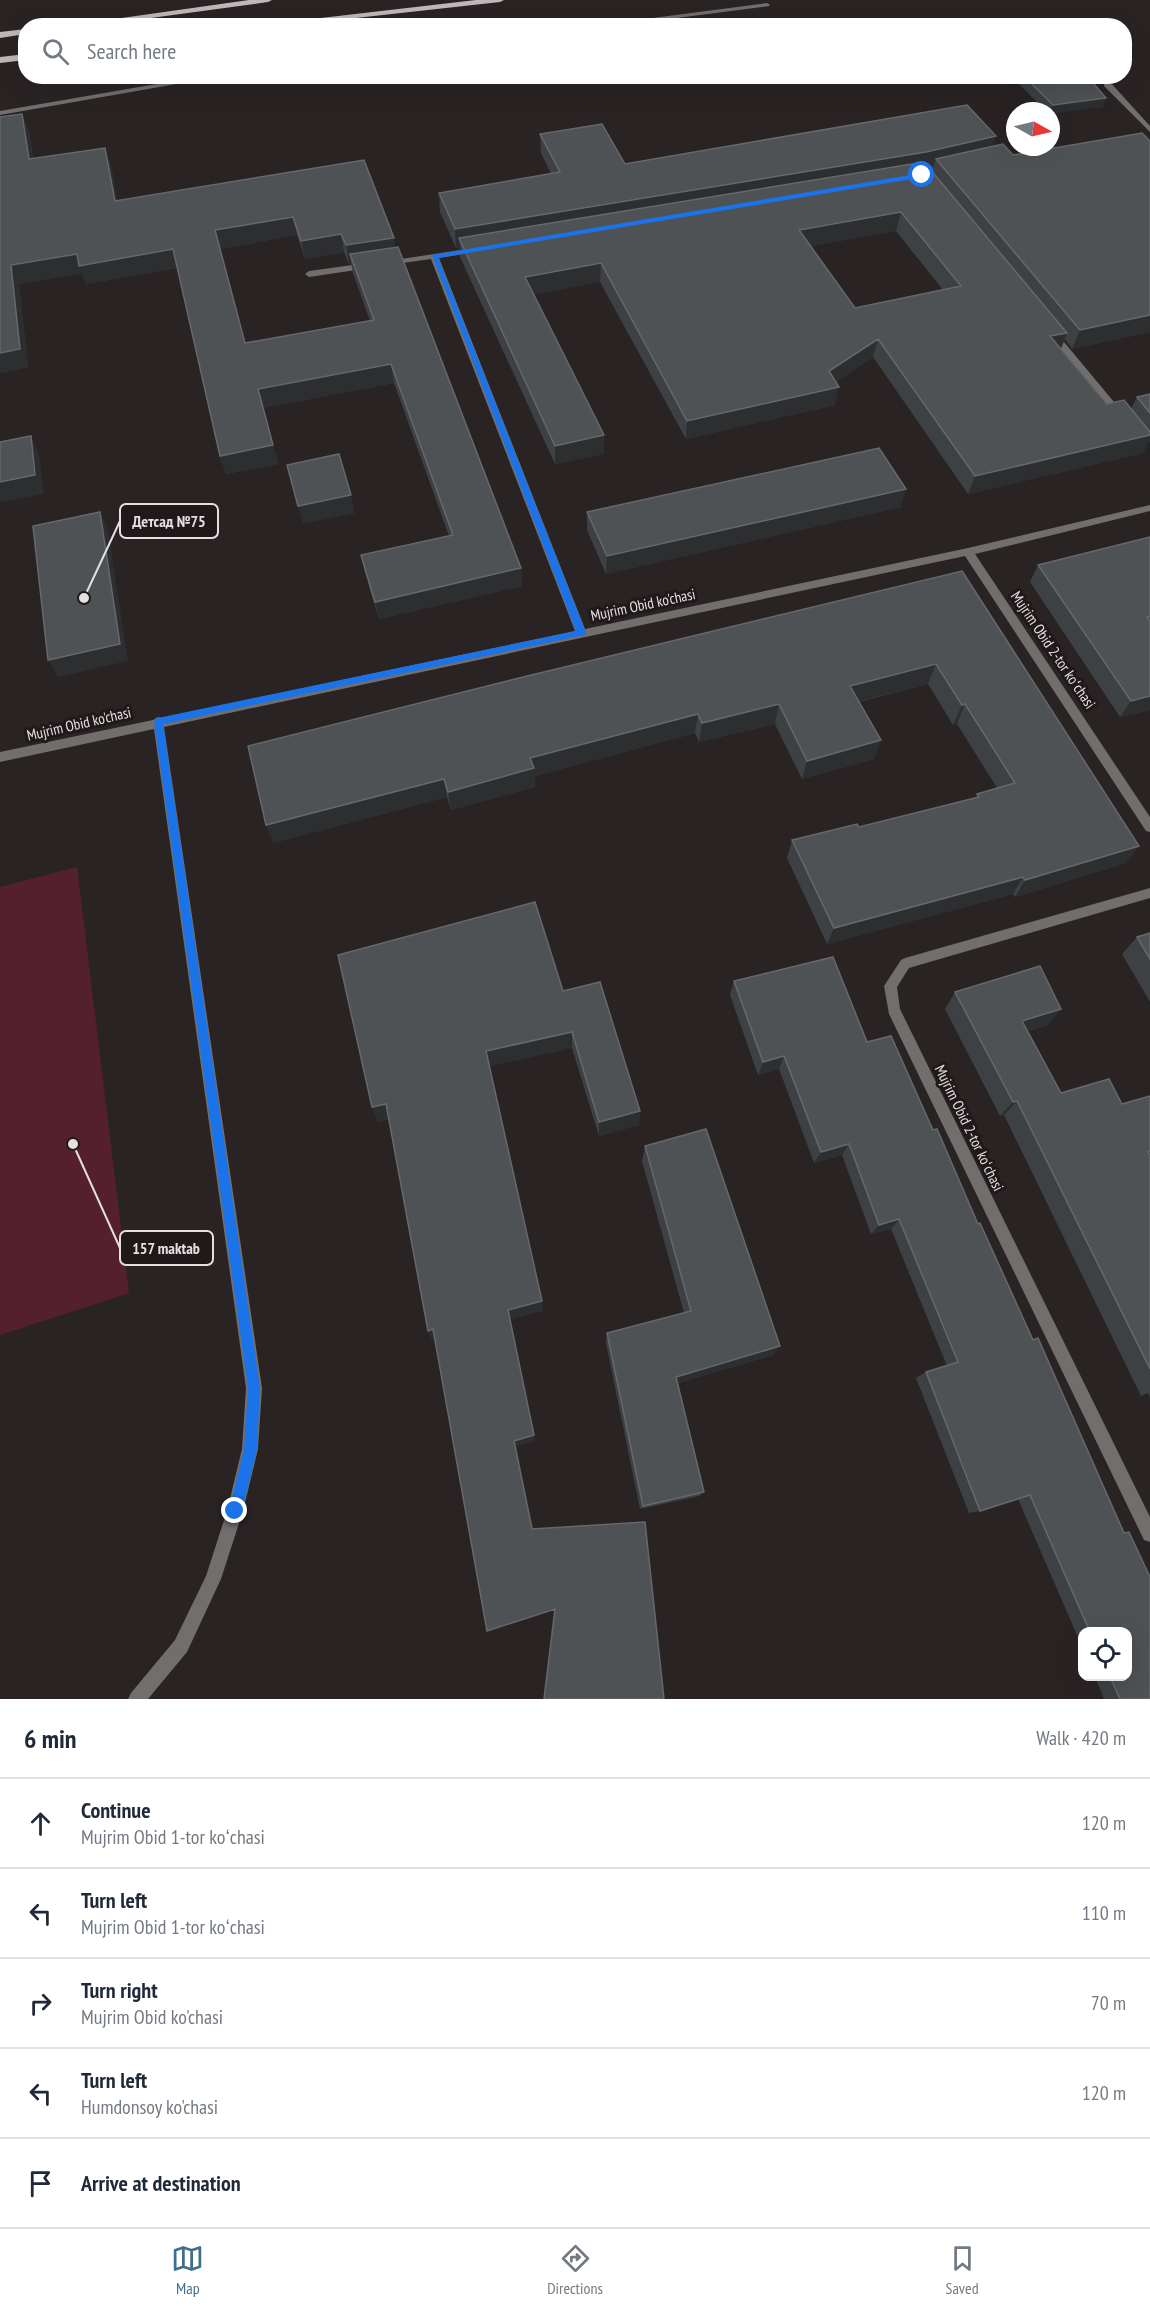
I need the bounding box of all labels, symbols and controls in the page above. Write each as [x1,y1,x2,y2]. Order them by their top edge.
search box [18,18,1132,84]
icon: search [39,35,72,68]
text: Search here [87,37,176,65]
north arrow [1006,102,1060,156]
route start [908,161,934,187]
callout: Детсад №75 [120,504,218,538]
text: Детсад №75 [132,511,206,531]
street label: Mujrim Obid ko'chasi [589,584,697,625]
street label: Mujrim Obid 2-tor koʻchasi [1007,587,1100,712]
street label: Mujrim Obid ko'chasi [25,702,133,745]
street label: Mujrim Obid 2-tor koʻchasi [931,1062,1008,1194]
callout: 157 maktab [120,1231,213,1265]
text: 157 maktab [132,1238,200,1258]
route end [221,1497,247,1523]
map controls [1078,1627,1132,1681]
button: locate [1078,1627,1132,1681]
text: 6 min [24,1722,77,1755]
text: Walk · 420 m [1036,1725,1126,1751]
text: Continue [81,1796,151,1824]
icon: ahead [24,1807,57,1840]
text: 120 m [1082,1810,1126,1836]
text: Mujrim Obid 1-tor koʻchasi [81,1824,265,1850]
text: Turn left [81,1886,147,1914]
icon: left [24,1897,57,1930]
text: 110 m [1082,1900,1126,1926]
text: Mujrim Obid 1-tor koʻchasi [81,1914,265,1940]
text: Turn right [81,1976,158,2004]
icon: right [24,1987,57,2020]
text: 70 m [1091,1990,1126,2016]
text: Mujrim Obid ko'chasi [81,2004,223,2030]
text: Turn left [81,2066,147,2094]
icon: left [24,2077,57,2110]
text: 120 m [1082,2080,1126,2106]
text: Humdonsoy ko'chasi [81,2094,218,2120]
icon: arrive [24,2167,57,2200]
text: Arrive at destination [81,2169,241,2197]
tab: Map [171,2242,204,2298]
tab: Directions [547,2242,603,2298]
tab: Saved [946,2242,979,2298]

